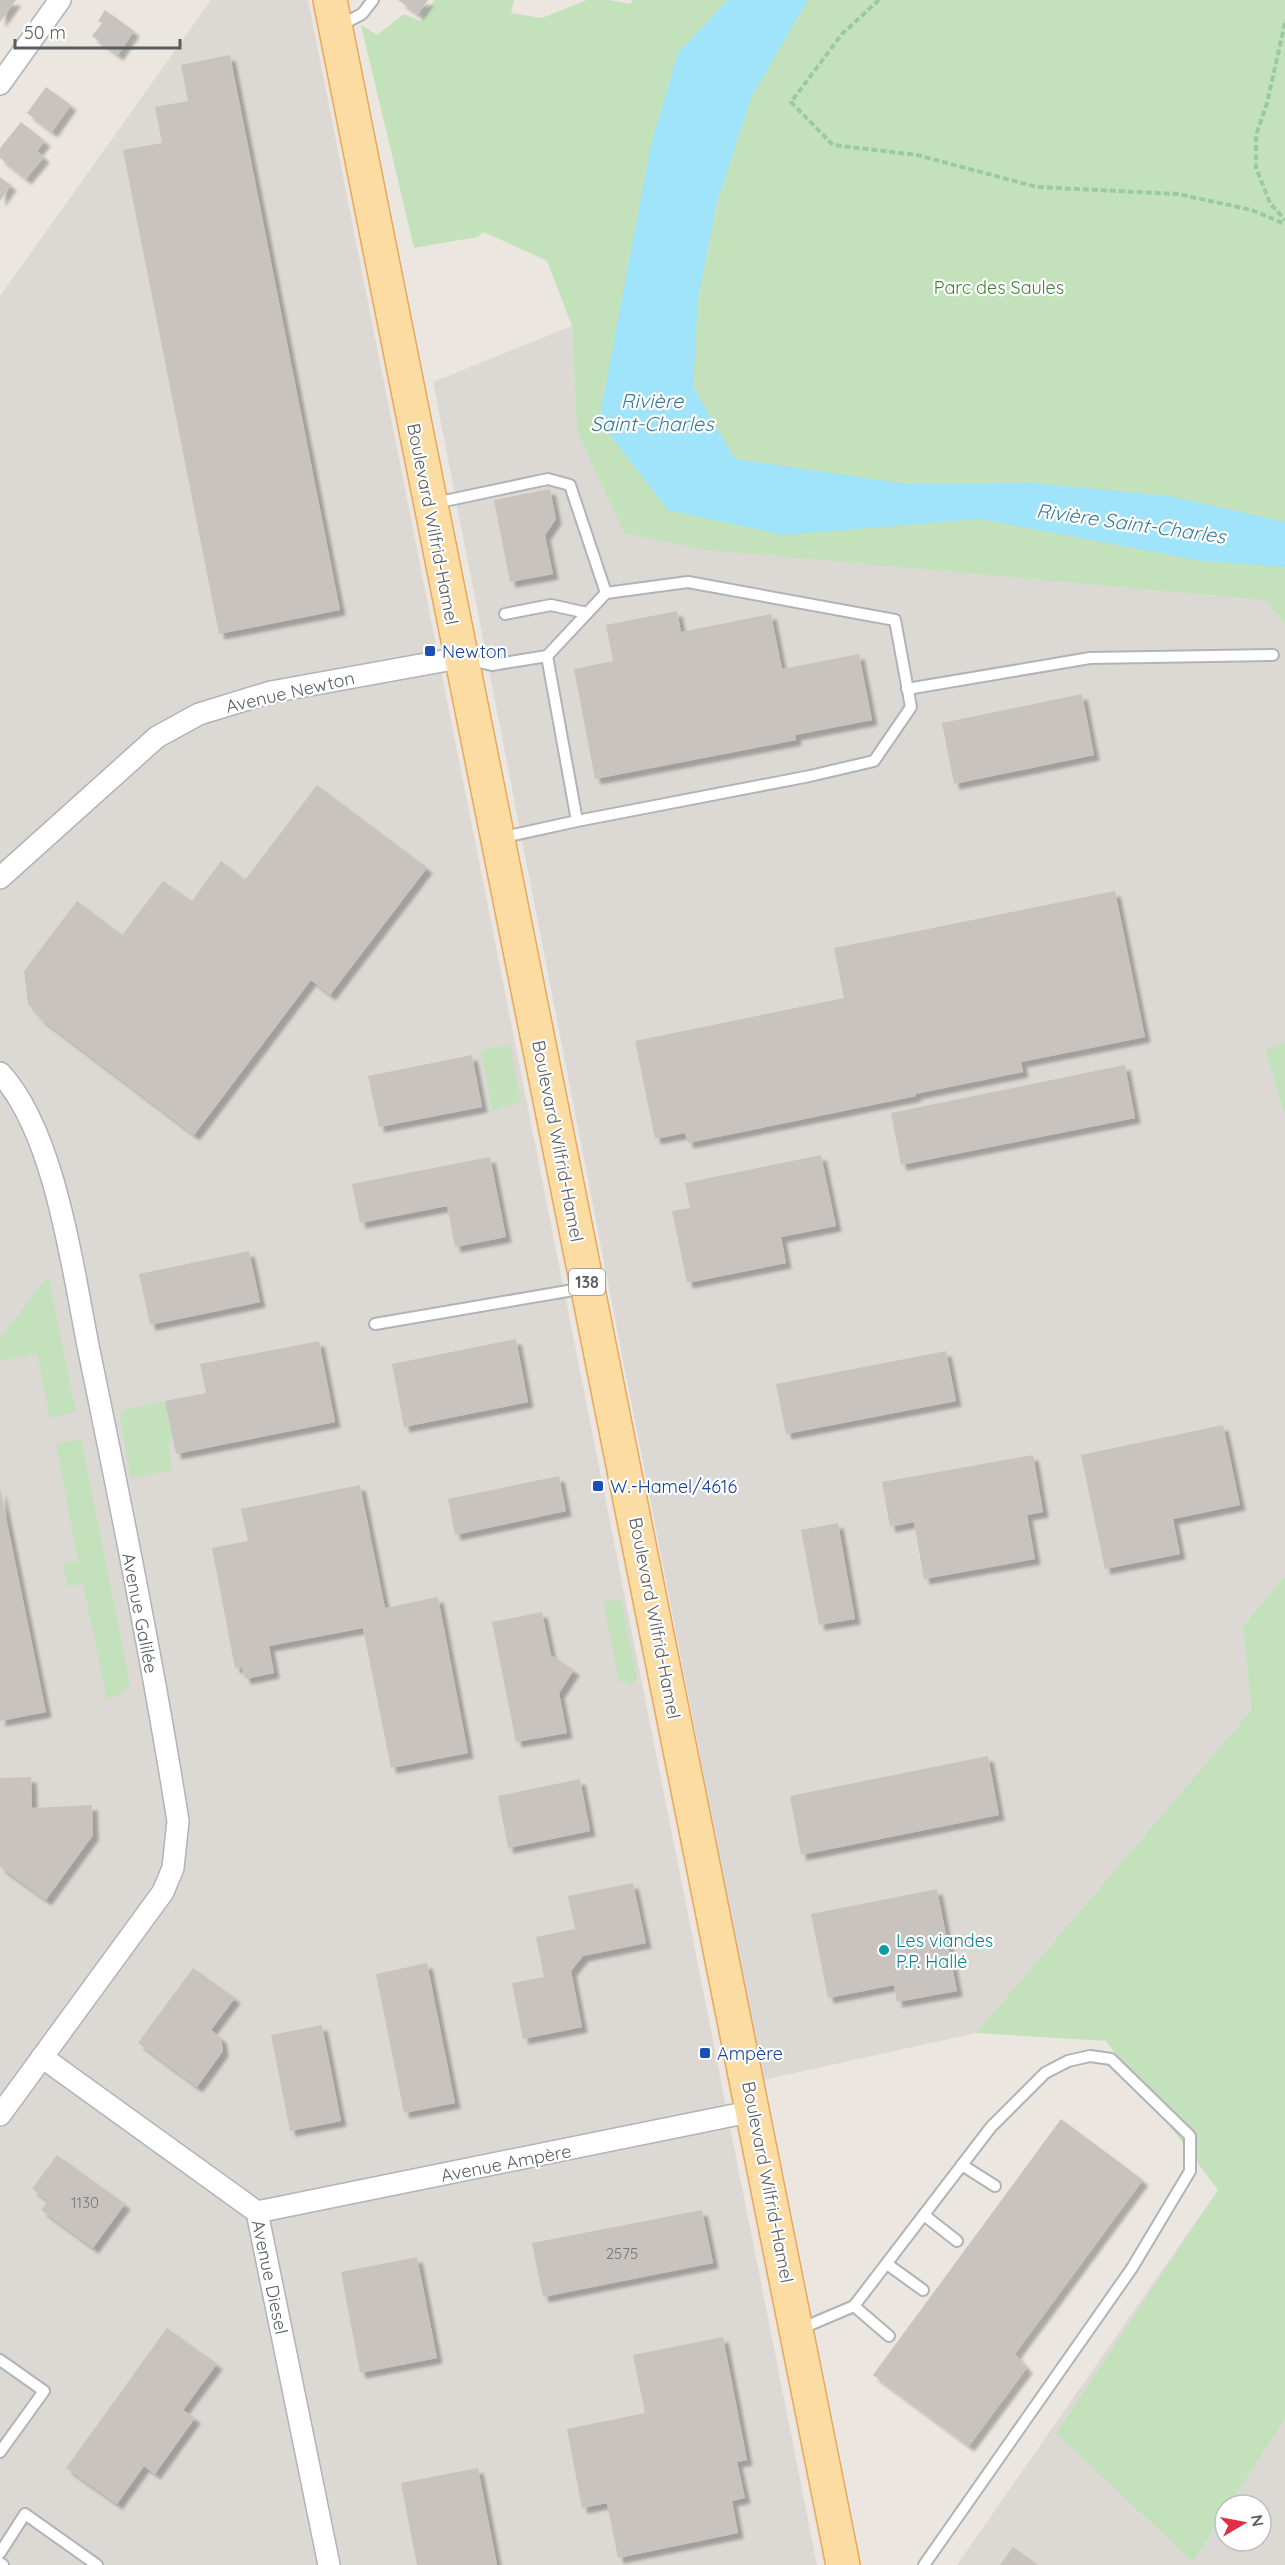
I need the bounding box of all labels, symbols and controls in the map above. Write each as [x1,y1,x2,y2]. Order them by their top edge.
scale bar [15,12,180,50]
text: 50 m [24,21,66,44]
park label: Parc des Saules [934,276,1064,299]
water label: Rivière Saint-Charles [590,388,715,436]
street label: Boulevard Wilfrid-Hamel [402,421,464,627]
water label: Rivière Saint-Charles [1035,497,1229,549]
place label: Newton [442,640,507,663]
marker: Newton [423,644,437,658]
street label: Avenue Newton [223,666,357,718]
street label: Boulevard Wilfrid-Hamel [527,1038,589,1244]
road number: 138 [569,1269,605,1295]
place label: W.-Hamel/4616 [610,1475,737,1498]
marker: W.-Hamel/4616 [591,1479,605,1493]
street label: Boulevard Wilfrid-Hamel [624,1515,686,1721]
street label: Avenue Galilée [117,1551,163,1675]
place label: Les viandes P.P. Hallé [896,1929,993,1973]
marker: Les viandes P.P. Hallé [877,1943,891,1957]
place label: Ampère [717,2042,783,2065]
marker: Ampère [698,2046,712,2060]
street label: Boulevard Wilfrid-Hamel [737,2079,799,2285]
street label: Avenue Ampère [439,2139,573,2187]
house number: 1130 [71,2193,99,2212]
street label: Avenue Diesel [247,2218,293,2336]
house number: 2575 [606,2244,638,2263]
north arrow [1213,2493,1273,2553]
text: N [1247,2513,1269,2528]

